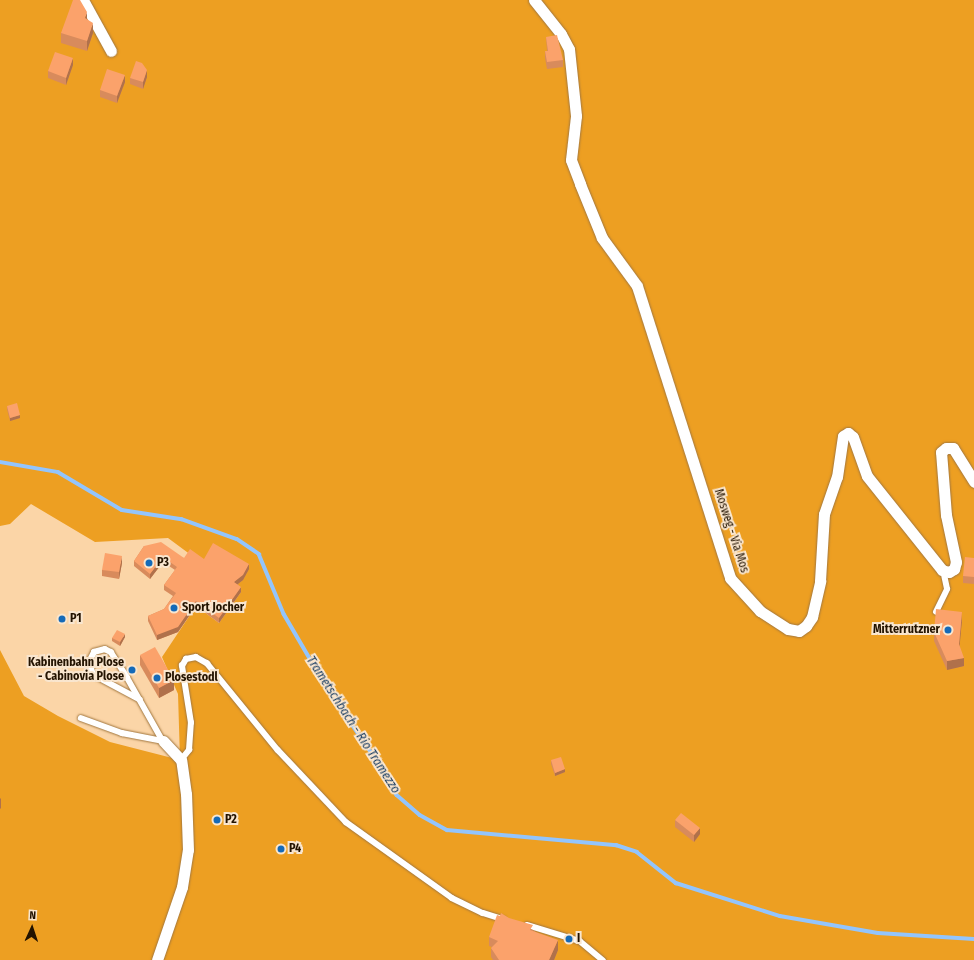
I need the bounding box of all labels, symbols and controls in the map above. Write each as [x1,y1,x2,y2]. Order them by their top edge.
street label: Mosweg - Via Mos [711,487,751,575]
place label: P3 [157,556,169,570]
marker: P3 [144,558,154,568]
place label: Sport Jocher [182,601,244,615]
marker: Sport Jocher [169,603,179,613]
place label: P1 [70,612,81,626]
marker: P1 [57,614,67,624]
place label: Mitterrutzner [873,623,940,637]
marker: Mitterrutzner [943,625,953,635]
water label: Trametschbach - Rio Tramezzo [303,653,403,797]
place label: Kabinenbahn Plose - Cabinovia Plose [28,656,124,684]
marker: Kabinenbahn Plose - Cabinovia Plose [127,665,137,675]
place label: Plosestodl [165,671,218,685]
marker: Plosestodl [152,673,162,683]
place label: P2 [225,813,237,827]
marker: P2 [212,815,222,825]
place label: P4 [289,842,301,856]
marker: P4 [276,844,286,854]
north arrow [12,908,52,948]
text: N [29,909,36,922]
place label: I [577,932,580,946]
marker: I [564,934,574,944]

